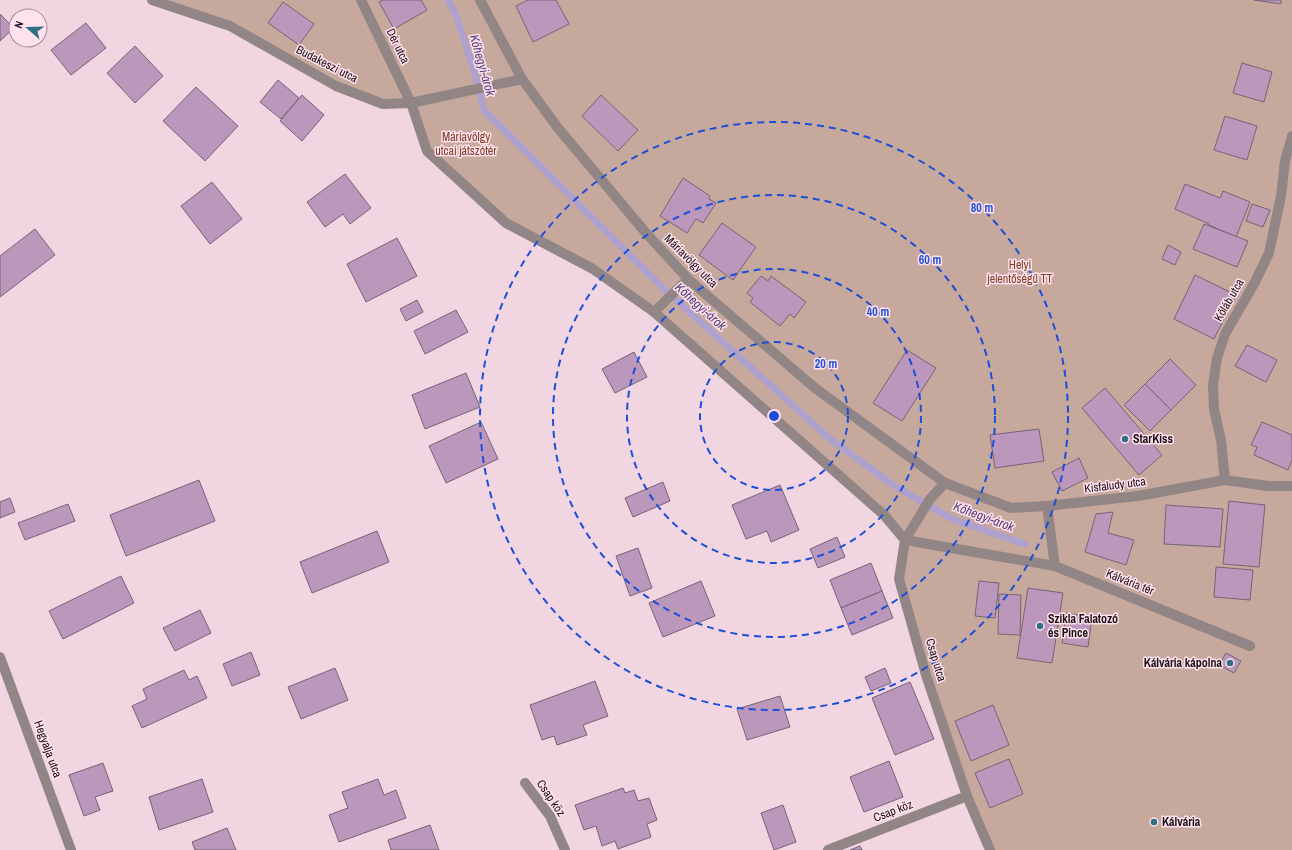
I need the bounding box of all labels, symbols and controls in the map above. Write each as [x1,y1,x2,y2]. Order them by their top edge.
north arrow [8,8,48,48]
text: N [11,19,26,30]
street label: Dér utca [383,26,414,67]
water label: Kőhegyi-árok [466,32,500,99]
street label: Budakeszi utca [293,42,361,87]
park label: Máriavölgy utcai játszótér [435,129,497,159]
text: 80 m [971,200,993,216]
street label: Máriavölgy utca [661,231,722,292]
text: 60 m [919,252,941,268]
park label: Helyi jelentőségű TT [987,257,1052,287]
street label: Kőláb utca [1210,275,1248,324]
water label: Kőhegyi-árok [671,279,730,334]
text: 40 m [867,304,889,320]
text: 20 m [815,356,837,372]
centre of rings [767,409,781,423]
place label: StarKiss [1133,431,1173,447]
marker: StarKiss [1120,434,1130,444]
street label: Kisfaludy utca [1083,473,1147,497]
water label: Kőhegyi-árok [951,498,1017,536]
street label: Kálvária tér [1104,565,1157,599]
place label: Szikla Falatozó és Pince [1048,611,1118,641]
marker: Szikla Falatozó és Pince [1035,621,1045,631]
street label: Csap utca [922,636,950,684]
place label: Kálvária kápolna [1144,655,1223,671]
marker: Kálvária kápolna [1225,658,1235,668]
street label: Hegyalja utca [30,718,66,780]
street label: Csap köz [533,777,569,820]
street label: Csap köz [871,796,915,826]
place label: Kálvária [1162,814,1201,830]
marker: Kálvária [1149,817,1159,827]

